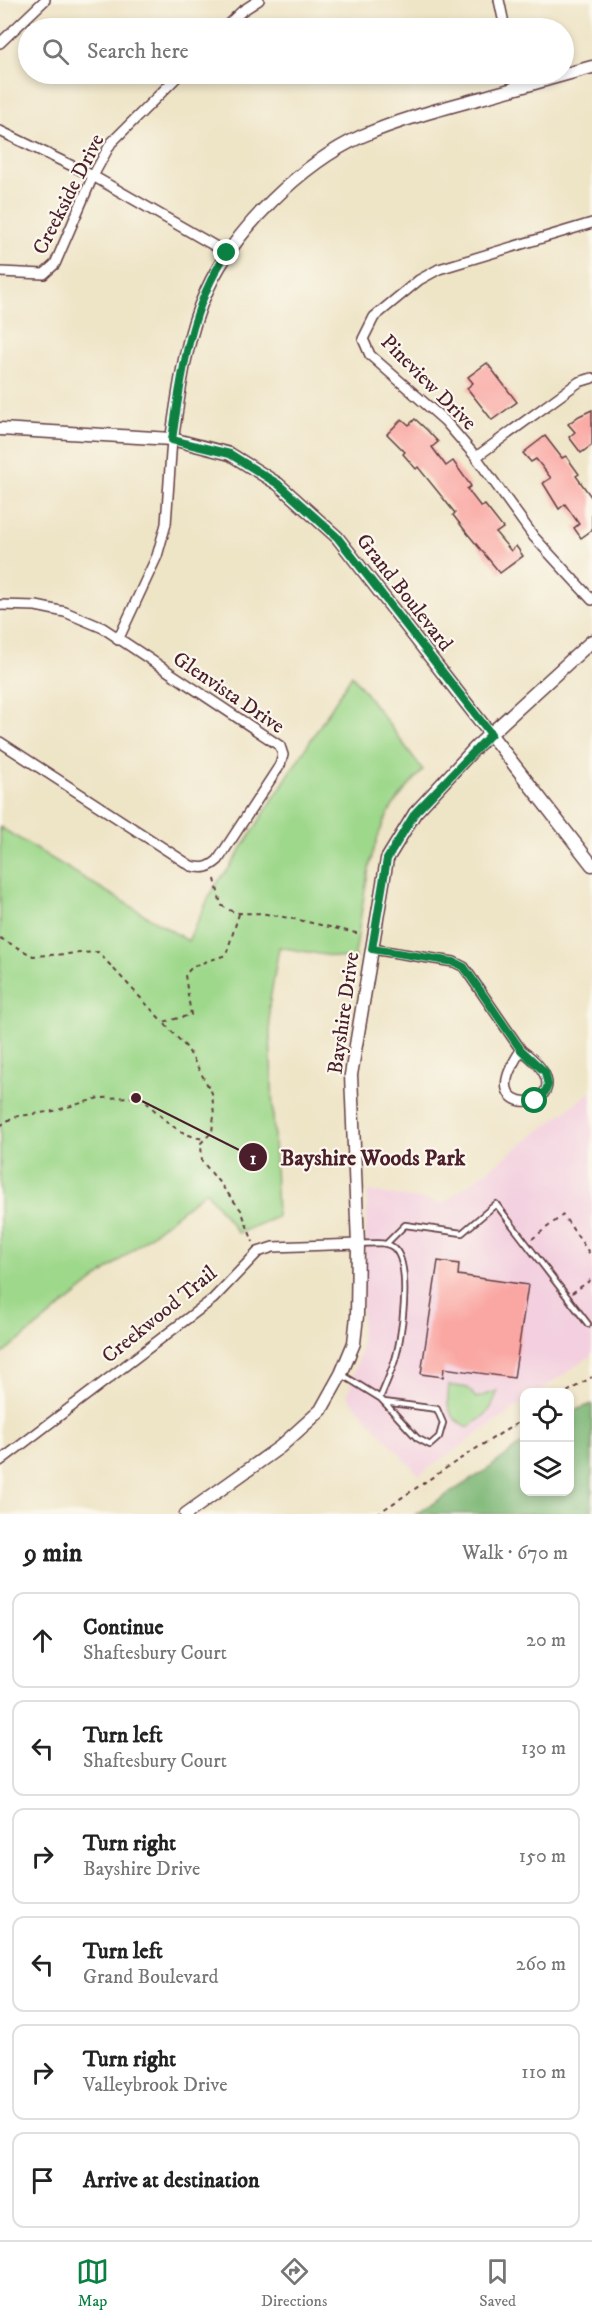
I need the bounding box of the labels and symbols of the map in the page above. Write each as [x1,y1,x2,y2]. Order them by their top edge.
street label: Creekside Drive [27,129,111,259]
route end [213,239,239,265]
street label: Pineview Drive [375,329,482,436]
street label: Grand Boulevard [350,529,459,657]
street label: Glenvista Drive [168,646,289,740]
street label: Bayshire Drive [323,950,365,1076]
route start [521,1087,547,1113]
callout: Bayshire Woods Park [238,1137,477,1177]
text: Bayshire Woods Park [281,1145,466,1172]
text: 1 [250,1148,257,1170]
street label: Creekwood Trail [97,1260,223,1369]

